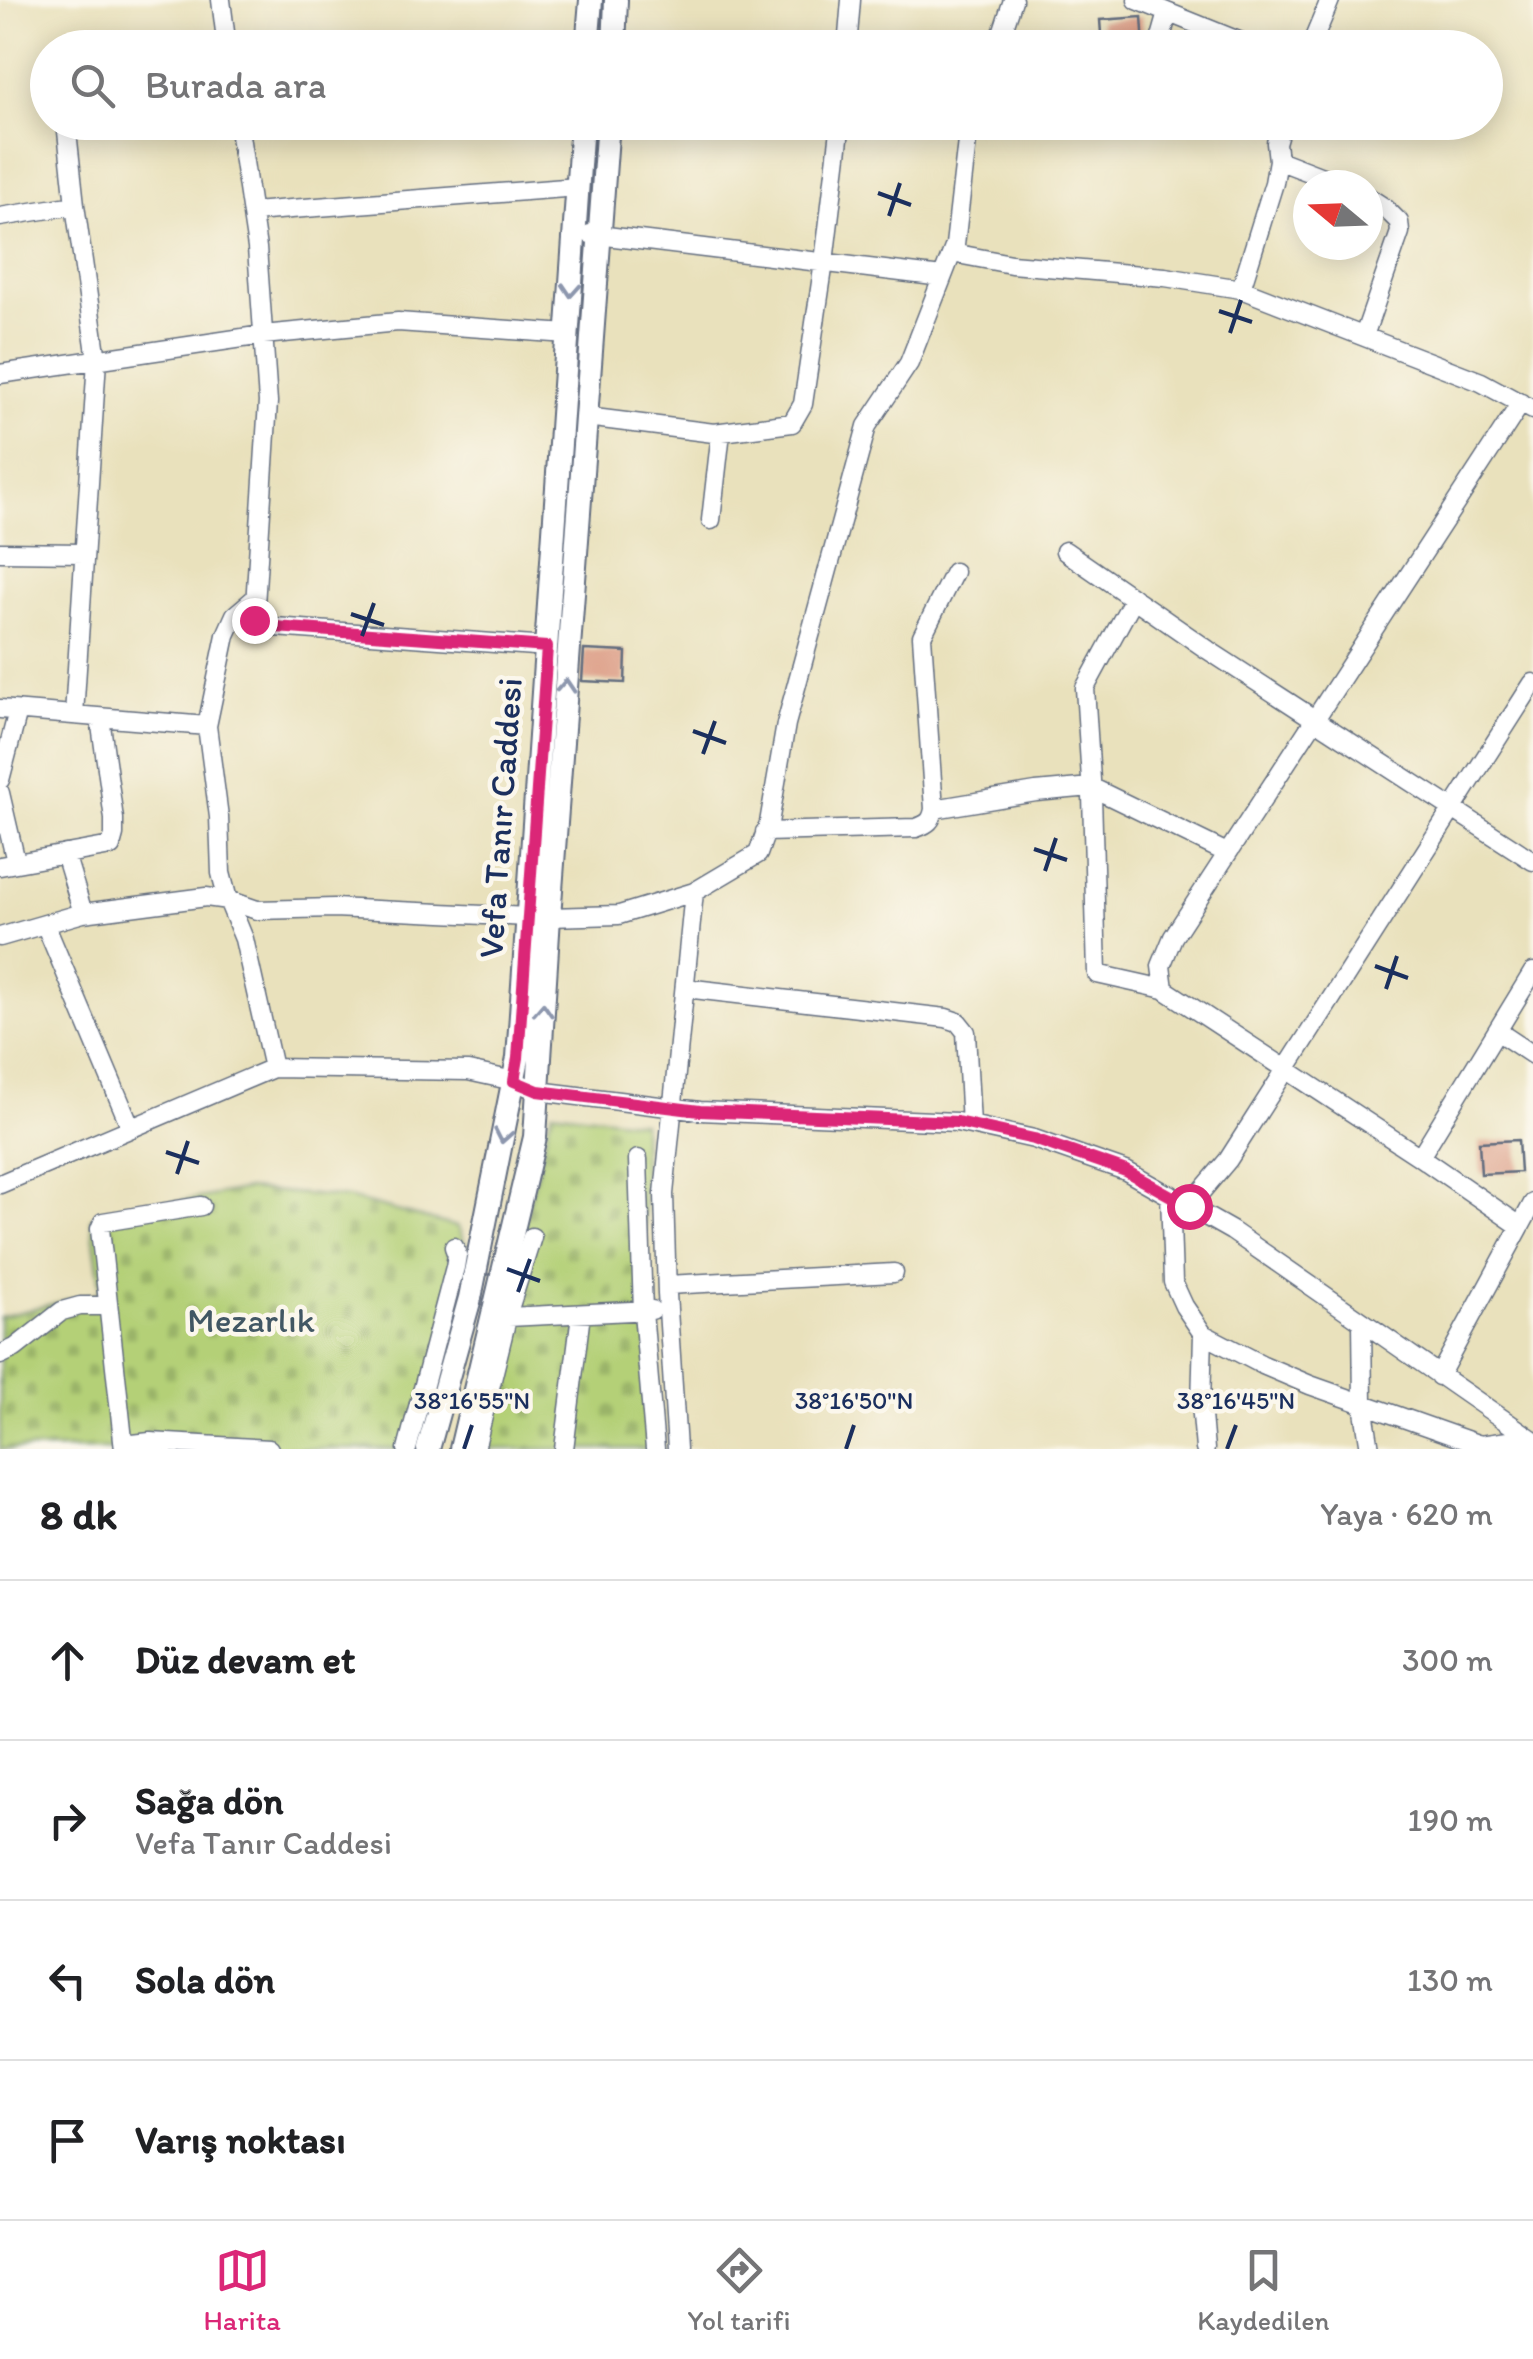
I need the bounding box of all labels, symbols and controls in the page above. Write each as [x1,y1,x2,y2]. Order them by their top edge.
search box [30,30,1503,140]
icon: search [65,58,120,113]
text: Burada ara [145,62,327,108]
north arrow [1293,170,1383,260]
one-way arrow [561,282,582,298]
route end [232,598,278,644]
street label: Vefa Tanır Caddesi [469,676,531,960]
one-way arrow [555,678,576,694]
one-way arrow [532,1002,553,1018]
one-way arrow [493,1127,514,1144]
route start [1167,1184,1213,1230]
park label: Mezarlık [187,1299,315,1341]
text: 38°16'55"N [414,1385,530,1415]
text: 38°16'50"N [795,1385,913,1415]
text: 38°16'45"N [1177,1385,1295,1415]
text: 8 dk [40,1489,117,1540]
text: Yaya · 620 m [1320,1495,1493,1533]
icon: ahead [40,1633,95,1688]
text: Düz devam et [135,1637,355,1683]
text: 300 m [1402,1641,1493,1679]
text: Sağa dön [135,1778,284,1824]
icon: right [40,1793,95,1848]
text: 190 m [1408,1801,1493,1839]
text: Vefa Tanır Caddesi [135,1824,392,1862]
icon: left [40,1953,95,2008]
text: Sola dön [135,1957,275,2003]
text: 130 m [1407,1961,1493,1999]
icon: arrive [40,2113,95,2168]
text: Varış noktası [135,2117,346,2163]
tab: Harita [203,2243,281,2337]
tab: Yol tarifi [688,2243,790,2337]
tab: Kaydedilen [1197,2243,1330,2337]

